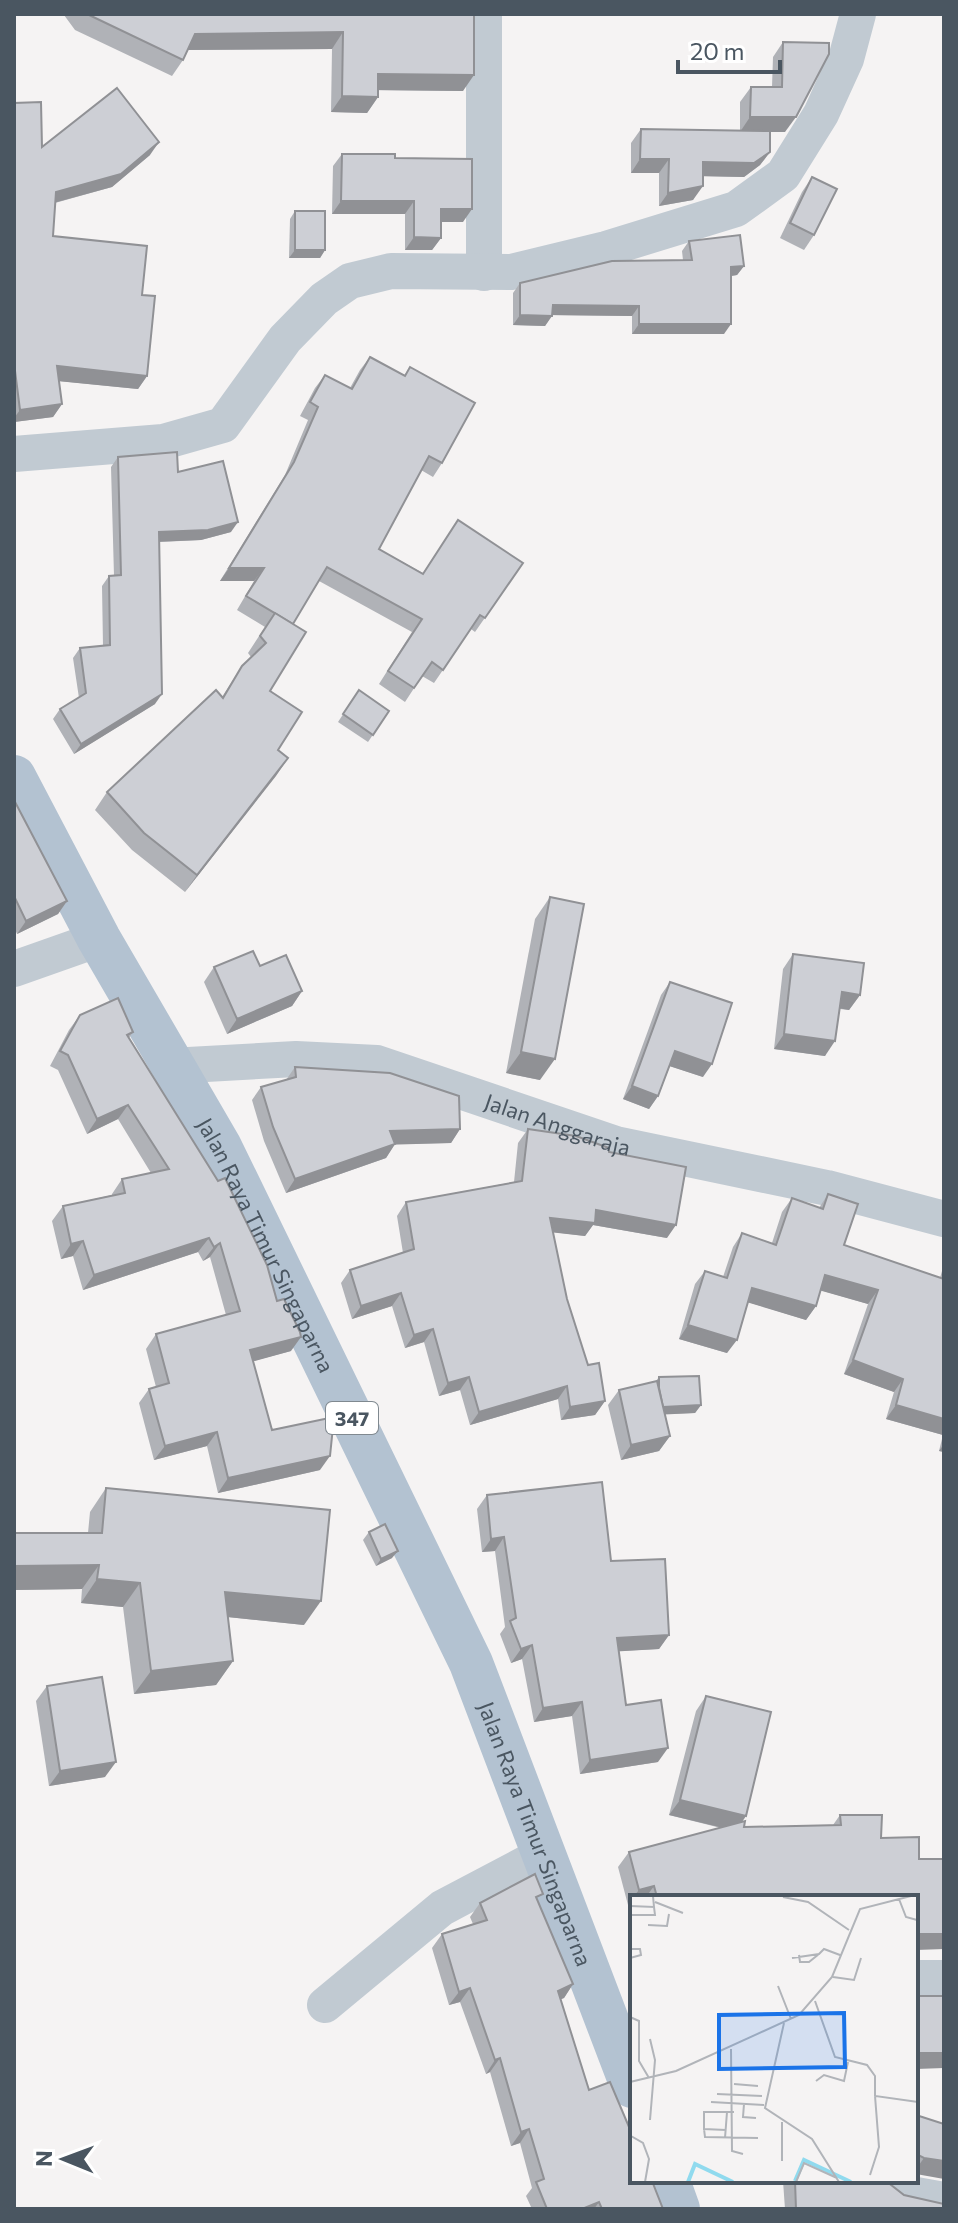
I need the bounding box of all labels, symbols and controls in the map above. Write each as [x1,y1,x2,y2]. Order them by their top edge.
scale bar [678,24,780,74]
text: 20 m [690,36,744,65]
street label: Jalan Anggaraja [481,1087,633,1160]
street label: Jalan Raya Timur Singaparna [192,1113,341,1377]
road number: 347 [326,1402,378,1434]
street label: Jalan Raya Timur Singaparna [473,1698,599,1970]
inset map [630,1895,918,2183]
north arrow [24,2119,104,2199]
text: N [30,2150,57,2167]

